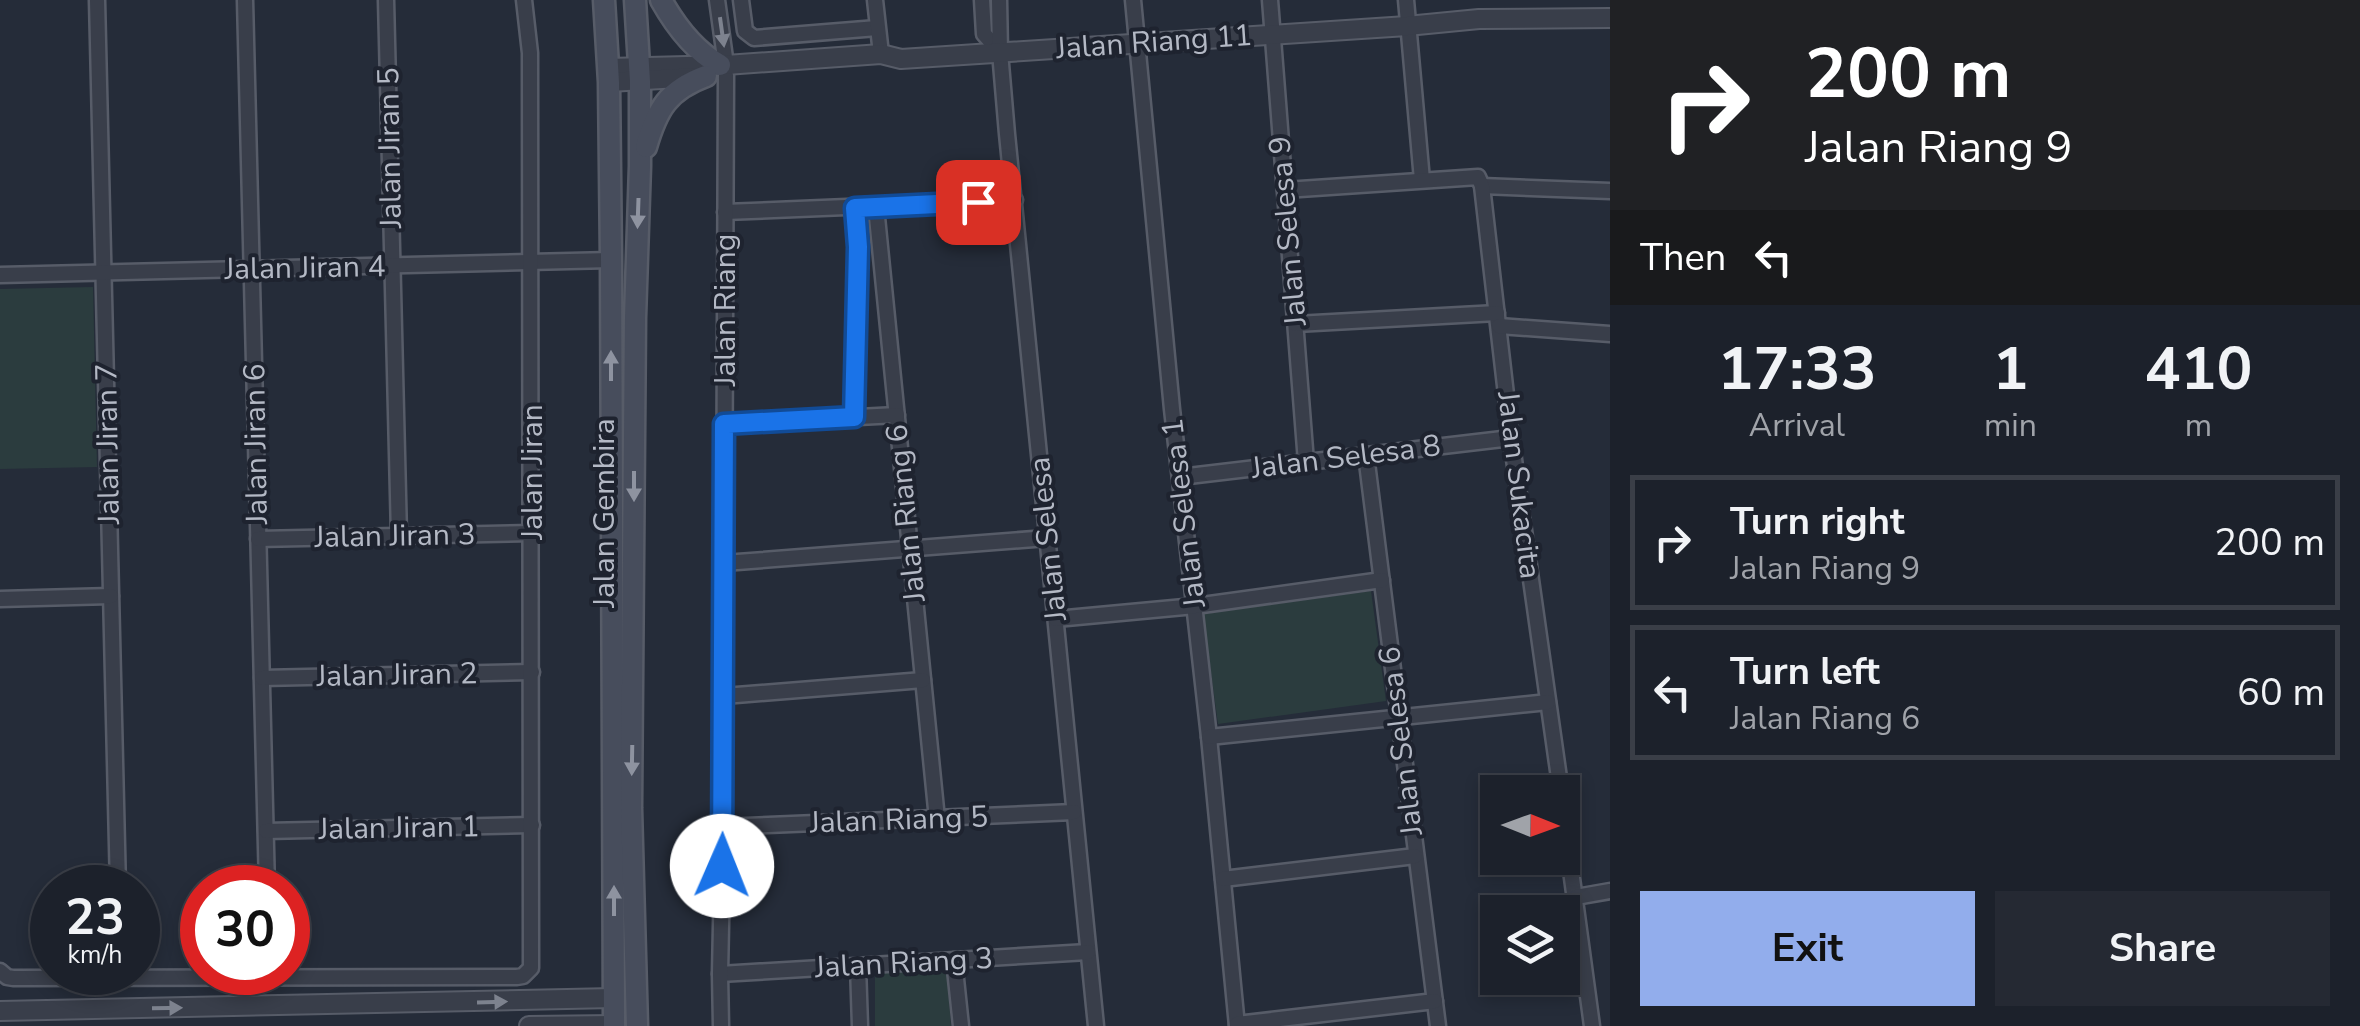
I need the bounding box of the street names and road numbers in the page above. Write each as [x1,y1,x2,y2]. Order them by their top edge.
street label: Jalan Riang 11 [1054,15,1253,69]
street label: Jalan Jiran 5 [368,67,412,230]
street label: Jalan Selesa 9 [1259,134,1317,329]
street label: Jalan Riang [705,234,746,387]
street label: Jalan Jiran 4 [223,246,386,290]
street label: Jalan Jiran 7 [86,363,130,526]
street label: Jalan Jiran 6 [234,363,278,526]
street label: Jalan Sukacita [1487,388,1551,581]
street label: Jalan Jiran [512,404,553,541]
street label: Jalan Selesa 1 [1152,416,1216,611]
street label: Jalan Gembira [584,418,625,609]
street label: Jalan Riang 6 [876,422,936,605]
street label: Jalan Selesa 8 [1248,425,1443,489]
street label: Jalan Selesa [1019,455,1077,624]
street label: Jalan Jiran 3 [313,514,476,558]
street label: Jalan Selesa 6 [1369,644,1433,839]
street label: Jalan Jiran 2 [315,653,478,697]
street label: Jalan Riang 5 [808,796,989,844]
street label: Jalan Jiran 1 [317,806,480,850]
street label: Jalan Riang 3 [813,938,994,988]

